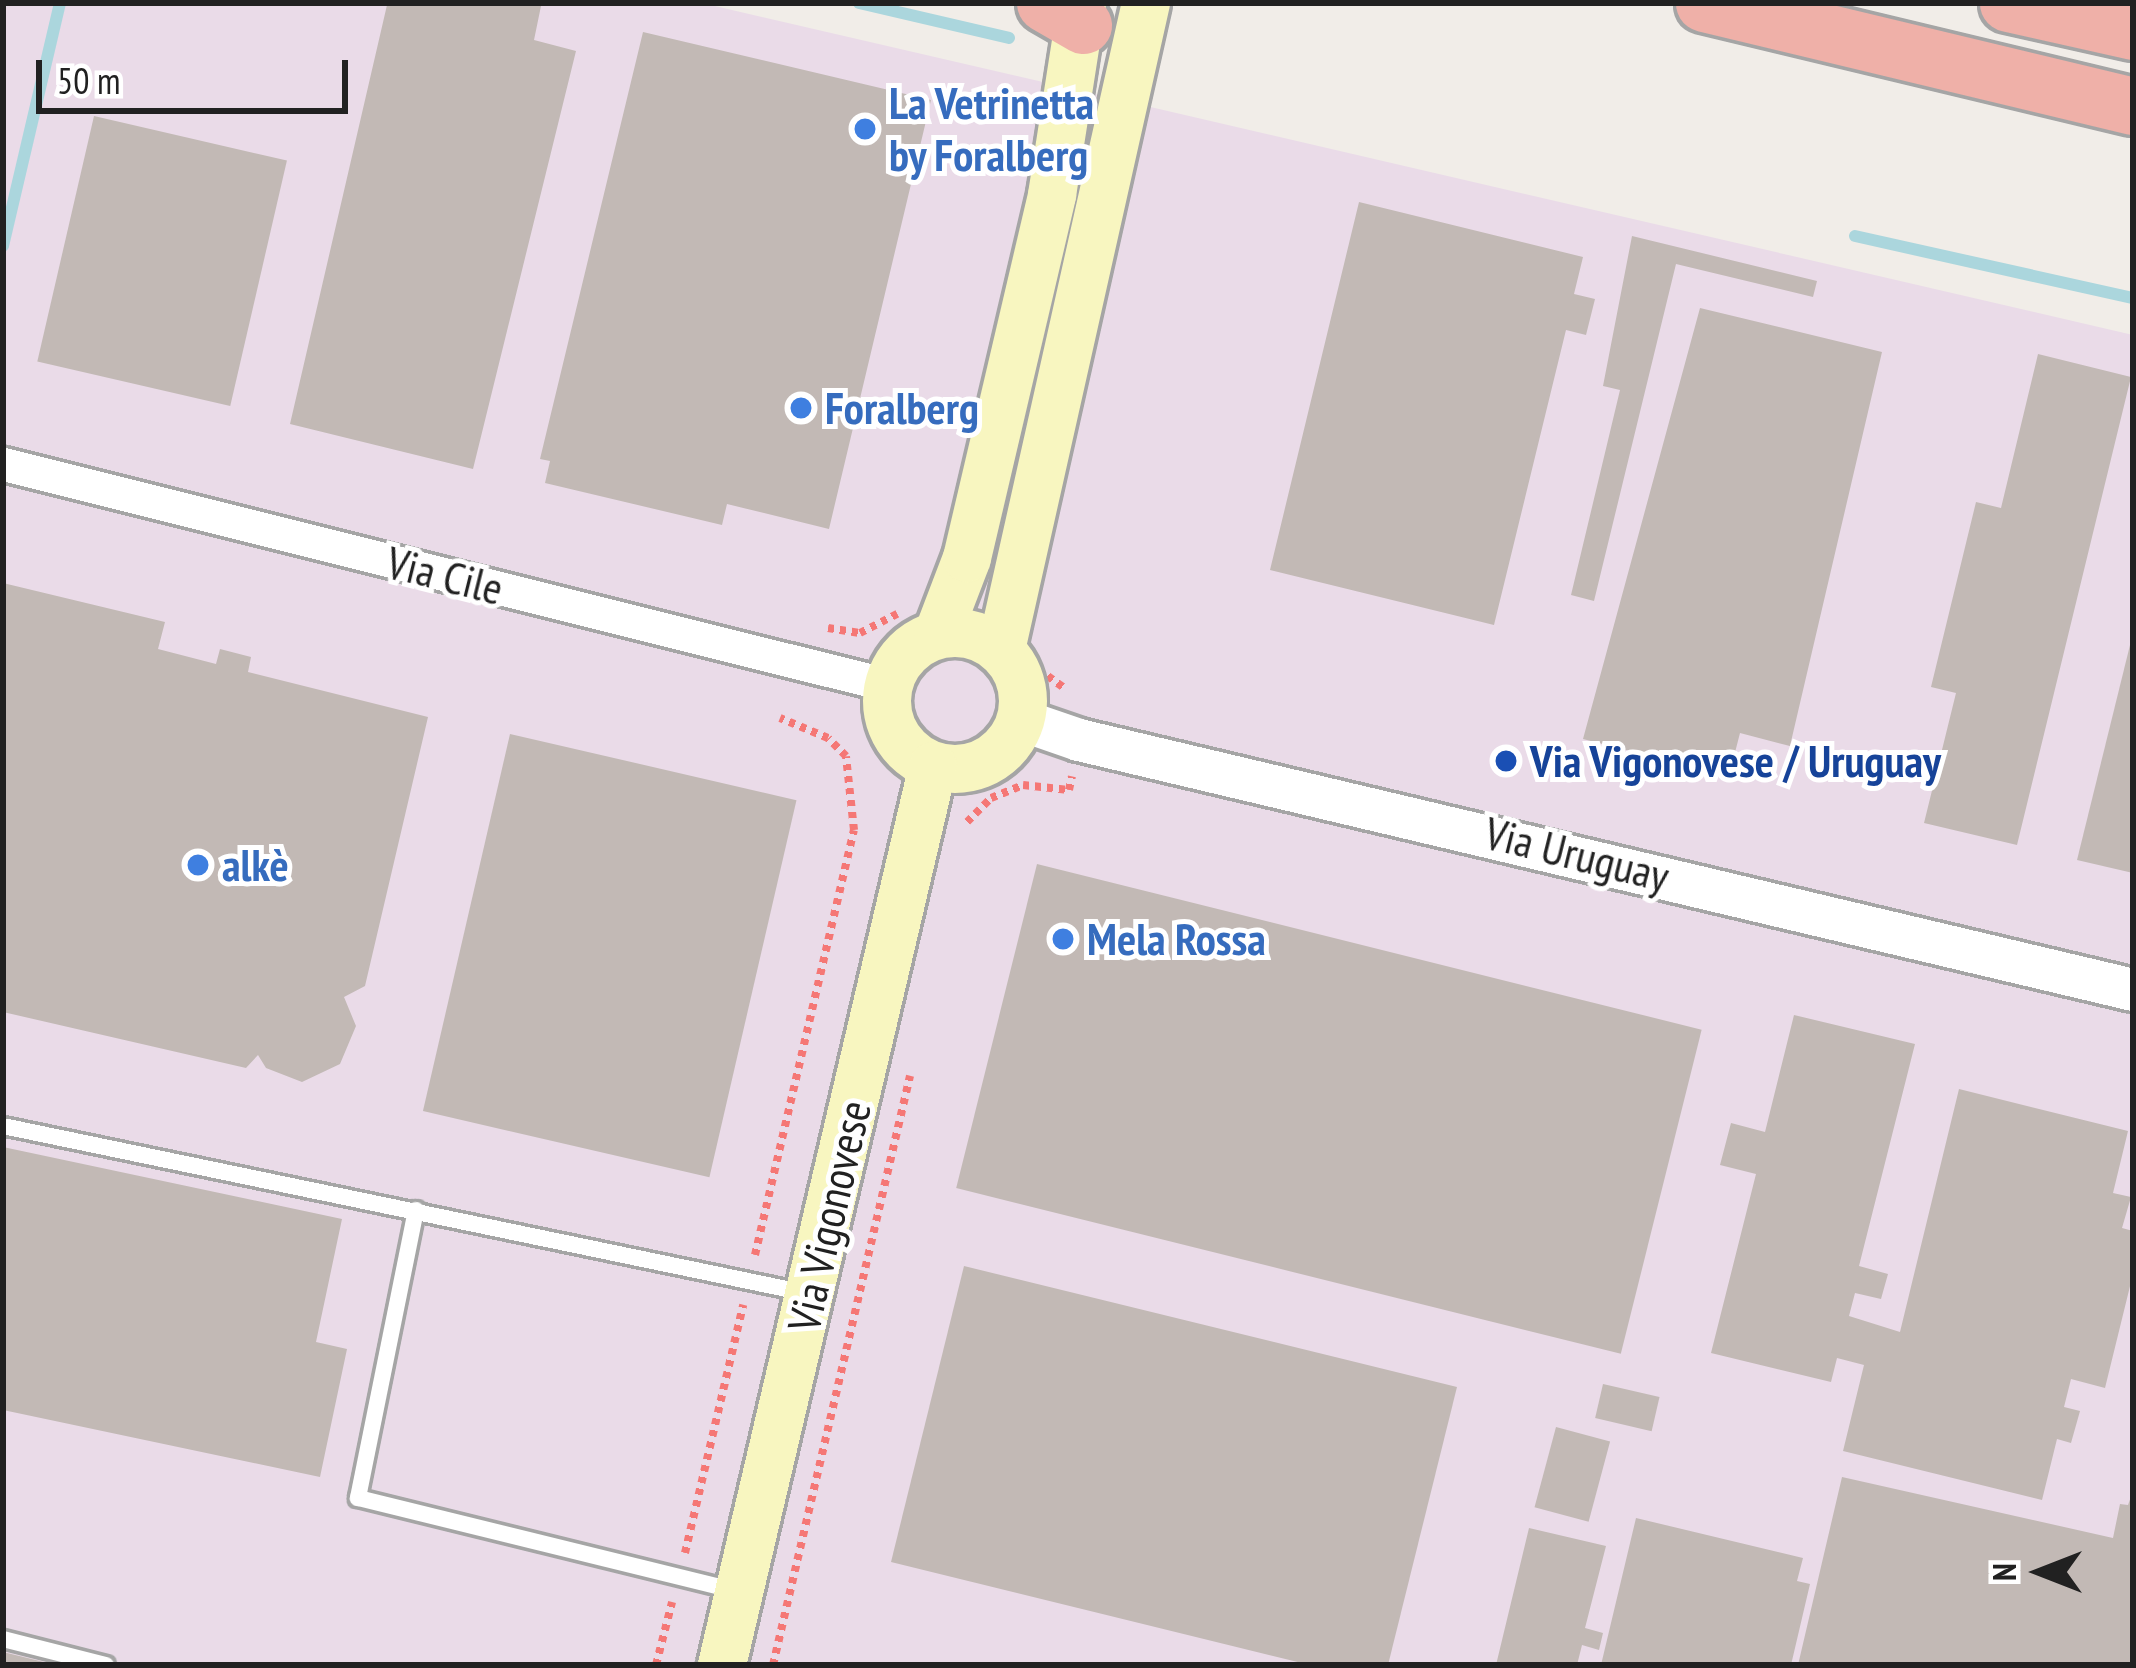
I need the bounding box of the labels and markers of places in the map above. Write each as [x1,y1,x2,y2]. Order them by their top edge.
place label: La Vetrinetta by Foralberg [889,76,1095,182]
marker: La Vetrinetta by Foralberg [852,116,878,142]
place label: Foralberg [825,381,979,435]
marker: Foralberg [788,395,814,421]
place label: Via Vigonovese / Uruguay [1530,734,1942,788]
marker: Via Vigonovese / Uruguay [1493,748,1519,774]
place label: alkè [222,838,289,892]
marker: alkè [185,852,211,878]
place label: Mela Rossa [1087,912,1266,966]
marker: Mela Rossa [1050,926,1076,952]

